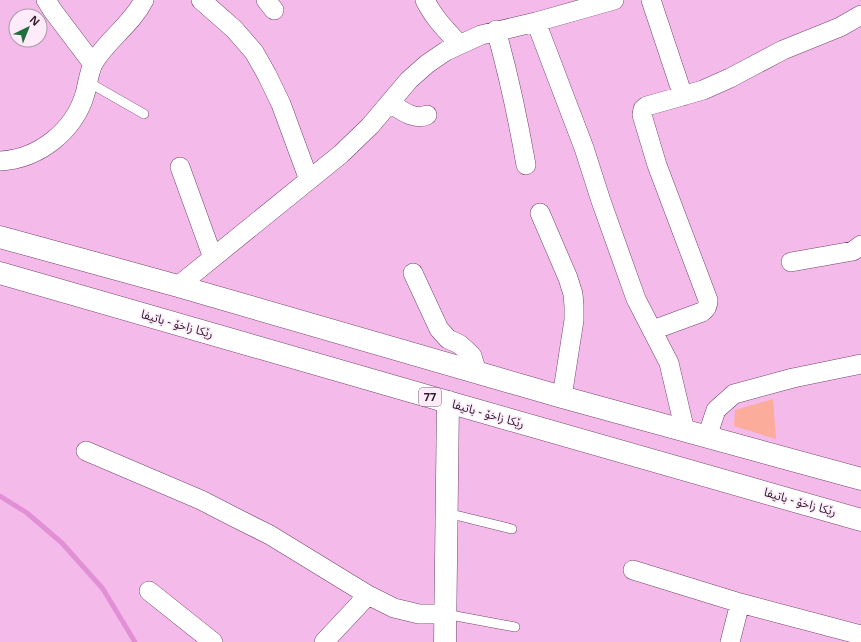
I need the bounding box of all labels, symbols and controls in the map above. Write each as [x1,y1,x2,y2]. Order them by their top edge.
north arrow [8,8,48,48]
text: N [27,12,44,29]
street label: رێکا زاخۆ - باتیفا [139,305,215,342]
road number: 77 [419,388,441,406]
street label: رێکا زاخۆ - باتیفا [450,395,526,432]
street label: رێکا زاخۆ - باتیفا [762,483,838,520]

